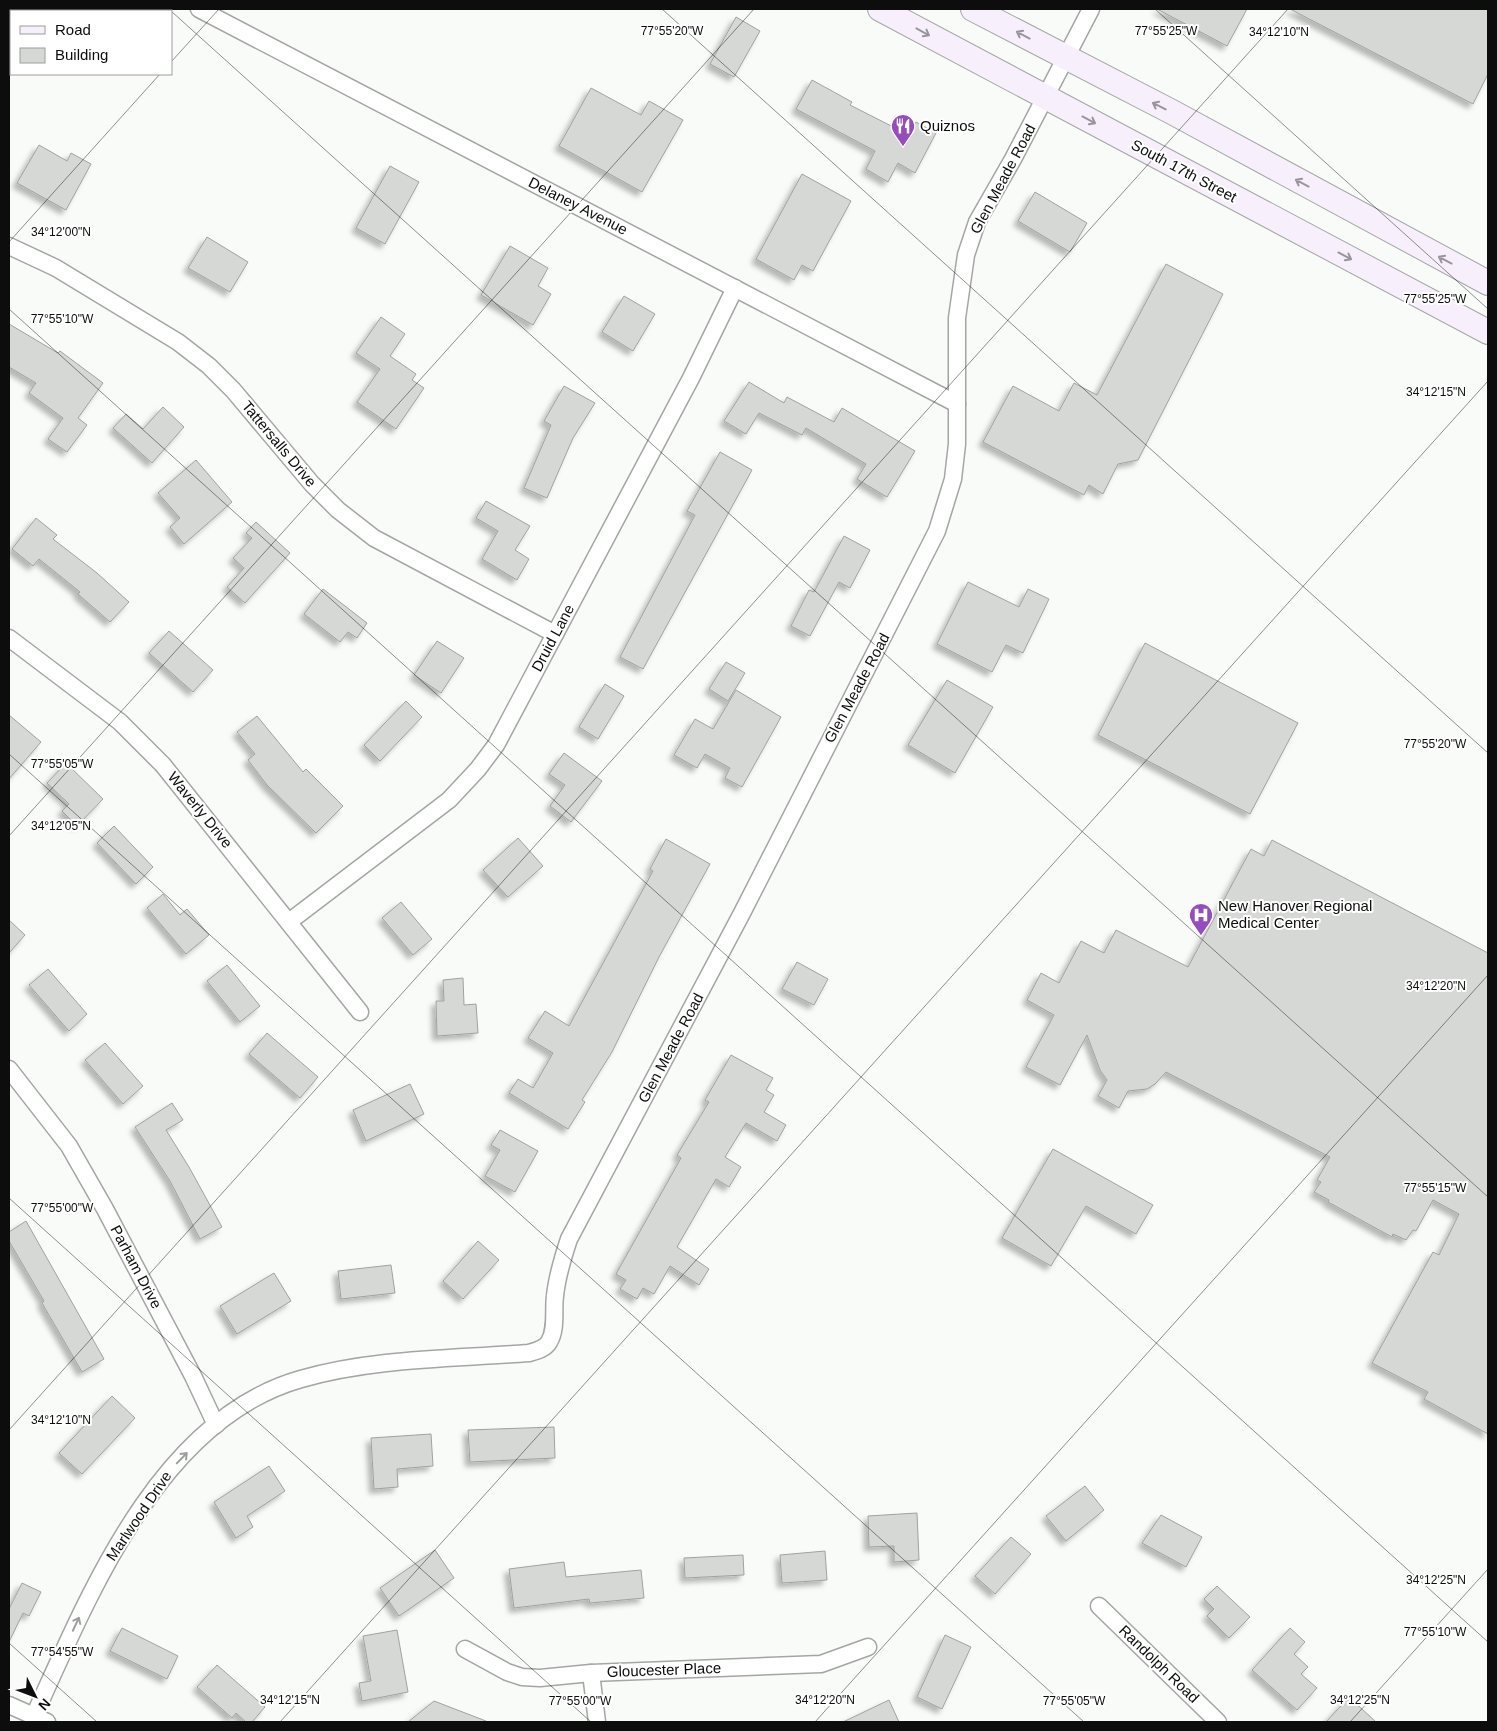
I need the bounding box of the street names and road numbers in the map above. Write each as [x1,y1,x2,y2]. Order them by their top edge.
street label: Glen Meade Road [966,121,1039,237]
street label: South 17th Street [1129,136,1241,206]
street label: Delaney Avenue [526,173,631,238]
street label: Tattersalls Drive [239,397,320,490]
street label: Druid Lane [528,601,577,674]
street label: Glen Meade Road [820,630,893,746]
street label: Waverly Drive [165,768,236,851]
street label: Glen Meade Road [634,990,707,1106]
street label: Parham Drive [107,1222,165,1311]
street label: Marlwood Drive [102,1468,175,1564]
street label: Randolph Road [1116,1621,1203,1706]
street label: Gloucester Place [607,1659,721,1680]

